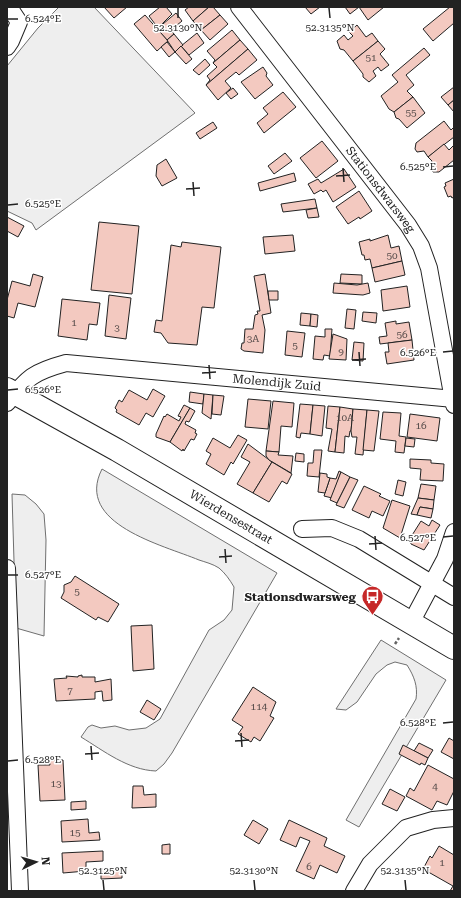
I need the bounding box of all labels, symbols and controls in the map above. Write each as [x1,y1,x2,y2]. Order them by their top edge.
text: 6.524°E [25,13,61,24]
text: 52.3130°N [153,22,203,33]
text: 52.3135°N [305,22,355,33]
house number: 51 [365,52,377,63]
house number: 55 [405,107,417,118]
street label: Stationsdwarsweg [343,144,418,235]
text: 6.525°E [400,161,436,172]
text: 6.525°E [25,198,61,209]
house number: 50 [386,250,398,261]
house number: 1 [71,317,77,328]
house number: 3 [114,322,120,333]
house number: 56 [396,329,408,340]
house number: 3A [247,333,259,344]
house number: 5 [292,340,298,351]
house number: 9 [338,346,344,357]
text: 6.526°E [400,347,436,358]
street label: Molendijk Zuid [232,371,322,394]
text: 6.526°E [25,384,61,395]
house number: 10A [336,412,354,423]
house number: 16 [415,420,427,431]
street label: Wierdensestraat [187,487,275,547]
text: 6.527°E [400,532,436,543]
text: 6.527°E [25,569,61,580]
bus stop icon: Stationsdwarsweg [359,584,385,617]
house number: 5 [74,586,80,597]
place label: Stationsdwarsweg [245,590,357,604]
house number: 7 [67,685,73,696]
house number: 114 [251,701,268,712]
text: 6.528°E [400,717,436,728]
text: 6.528°E [25,754,61,765]
house number: 13 [50,778,62,789]
house number: 4 [432,781,438,792]
house number: 15 [69,827,81,838]
north arrow [16,842,56,882]
text: N [39,856,52,866]
house number: 1 [439,857,445,868]
house number: 6 [306,861,312,872]
text: 52.3125°N [78,865,128,876]
text: 52.3130°N [229,865,279,876]
text: 52.3135°N [380,865,430,876]

